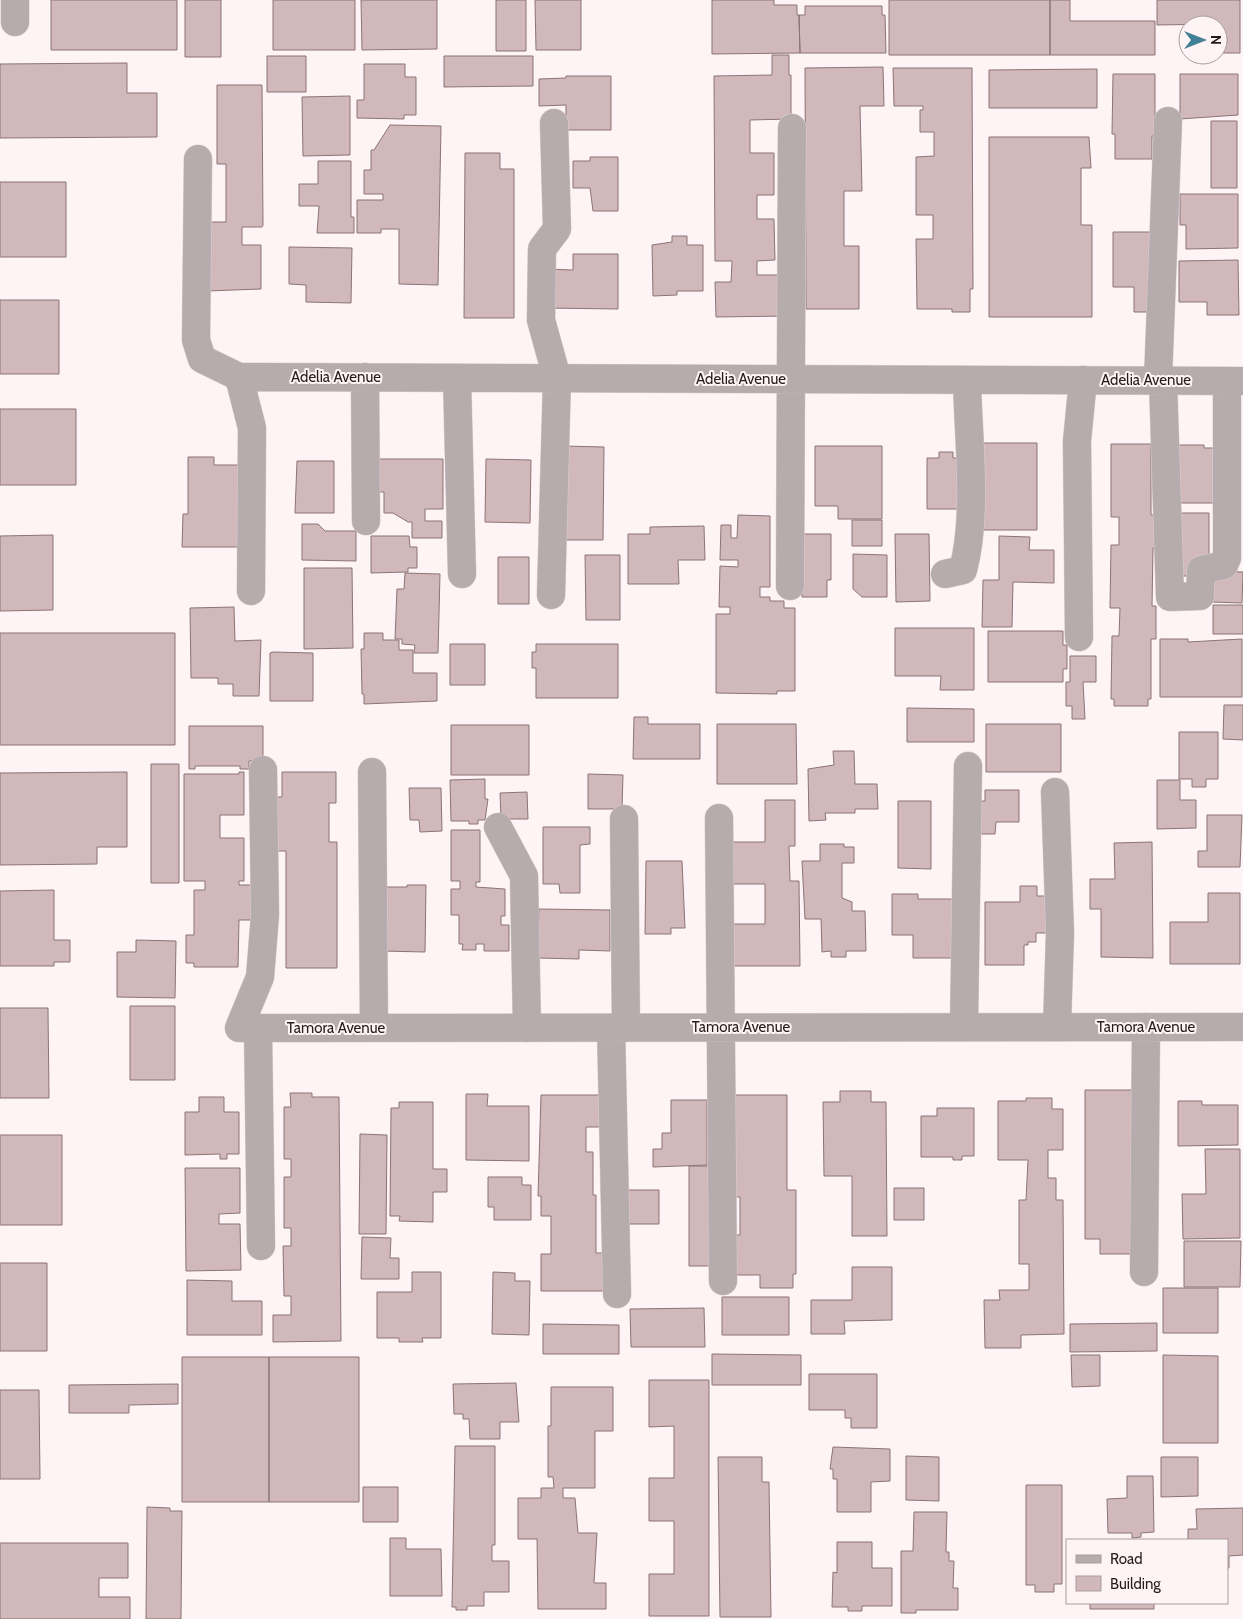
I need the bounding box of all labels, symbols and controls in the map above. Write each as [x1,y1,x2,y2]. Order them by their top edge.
north arrow [1178,15,1228,65]
text: N [1207,35,1225,45]
street label: Adelia Avenue [291,368,381,386]
street label: Adelia Avenue [696,370,786,388]
street label: Adelia Avenue [1101,371,1191,389]
street label: Tamora Avenue [692,1018,791,1036]
street label: Tamora Avenue [1097,1018,1196,1036]
street label: Tamora Avenue [287,1019,386,1037]
legend [1066,1539,1228,1604]
text: Road [1110,1550,1143,1568]
text: Building [1110,1575,1161,1593]

